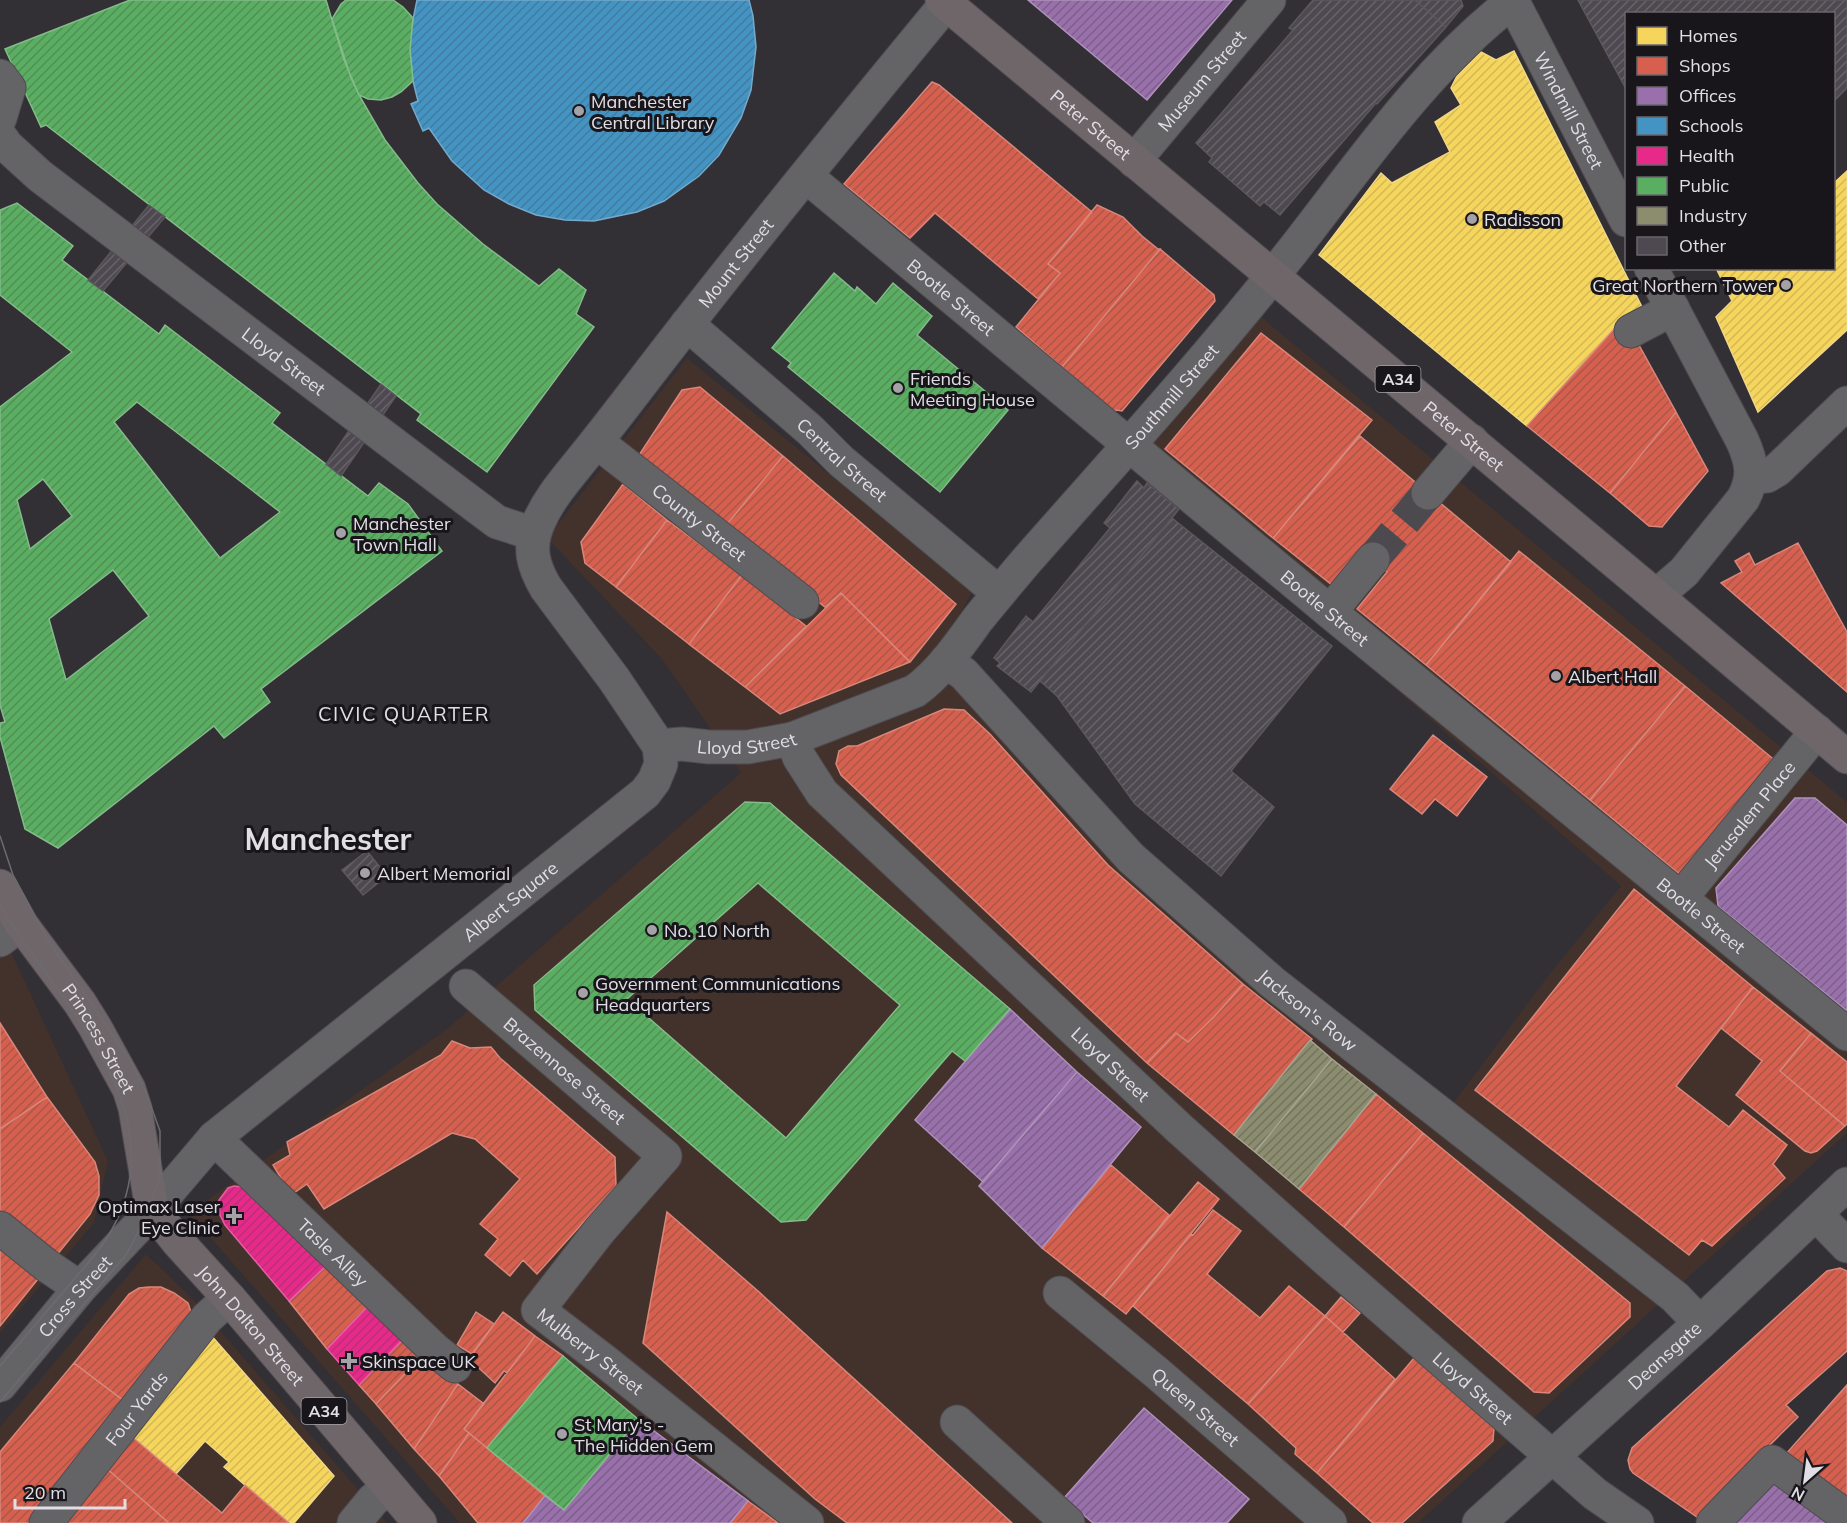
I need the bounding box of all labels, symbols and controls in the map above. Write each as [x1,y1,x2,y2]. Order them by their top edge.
legend [1625,12,1835,270]
text: Homes [1679,24,1738,47]
street label: Museum Street [1152,25,1251,136]
street label: Windmill Street [1529,48,1609,173]
text: Shops [1679,54,1731,77]
street label: Peter Street [1046,84,1136,165]
text: Offices [1679,84,1737,107]
place label: Manchester Central Library [591,90,715,134]
marker: Manchester Central Library [572,104,586,118]
text: Schools [1679,114,1744,137]
text: Health [1679,144,1735,167]
text: Public [1679,174,1729,197]
text: Industry [1679,204,1748,227]
place label: Radisson [1484,208,1561,231]
marker: Radisson [1465,212,1479,226]
street label: Mount Street [693,214,778,312]
text: Other [1679,234,1727,257]
street label: Bootle Street [903,254,1000,340]
place label: Great Northern Tower [1592,274,1774,297]
marker: Great Northern Tower [1779,278,1793,292]
street label: Lloyd Street [238,322,330,400]
street label: Southmill Street [1119,339,1223,454]
road number: A34 [1376,366,1420,392]
place label: Friends Meeting House [910,367,1035,411]
marker: Friends Meeting House [891,381,905,395]
street label: Peter Street [1419,395,1509,476]
street label: Central Street [792,412,892,506]
street label: County Street [648,478,751,566]
place label: Manchester Town Hall [353,512,451,556]
marker: Manchester Town Hall [334,526,348,540]
street label: Bootle Street [1276,564,1374,651]
place label: Albert Hall [1568,665,1657,688]
marker: Albert Hall [1549,669,1563,683]
district label: CIVIC QUARTER [318,701,490,726]
street label: Lloyd Street [696,727,799,759]
street label: Jerusalem Place [1698,756,1800,873]
district label: Manchester [245,820,412,858]
street label: Albert Square [458,856,562,946]
place label: Albert Memorial [377,862,510,885]
marker: Albert Memorial [358,866,372,880]
street label: Bootle Street [1652,872,1750,958]
place label: No. 10 North [664,919,770,942]
marker: No. 10 North [645,923,659,937]
street label: Jackson's Row [1253,964,1363,1056]
place label: Government Communications Headquarters [595,972,841,1016]
street label: Princess Street [58,979,140,1097]
marker: Government Communications Headquarters [576,986,590,1000]
street label: Brazennose Street [499,1012,631,1129]
street label: Lloyd Street [1067,1022,1155,1106]
place label: Optimax Laser Eye Clinic [98,1195,220,1239]
marker: Optimax Laser Eye Clinic [225,1207,243,1225]
street label: Tasle Alley [293,1213,374,1292]
street label: Cross Street [33,1250,116,1342]
street label: John Dalton Street [193,1260,310,1390]
street label: Mulberry Street [533,1302,648,1399]
street label: Deansgate [1623,1316,1706,1394]
street label: Lloyd Street [1428,1346,1518,1429]
place label: Skinspace UK [362,1350,476,1373]
marker: Skinspace UK [340,1352,358,1370]
street label: Queen Street [1147,1362,1244,1451]
street label: Four Yards [100,1366,173,1450]
road number: A34 [302,1398,346,1424]
place label: St Mary's - The Hidden Gem [574,1413,713,1457]
marker: St Mary's - The Hidden Gem [555,1427,569,1441]
north arrow [1775,1451,1835,1511]
scale bar [15,1472,124,1510]
text: 20 m [24,1481,66,1504]
text: N [1788,1483,1808,1506]

